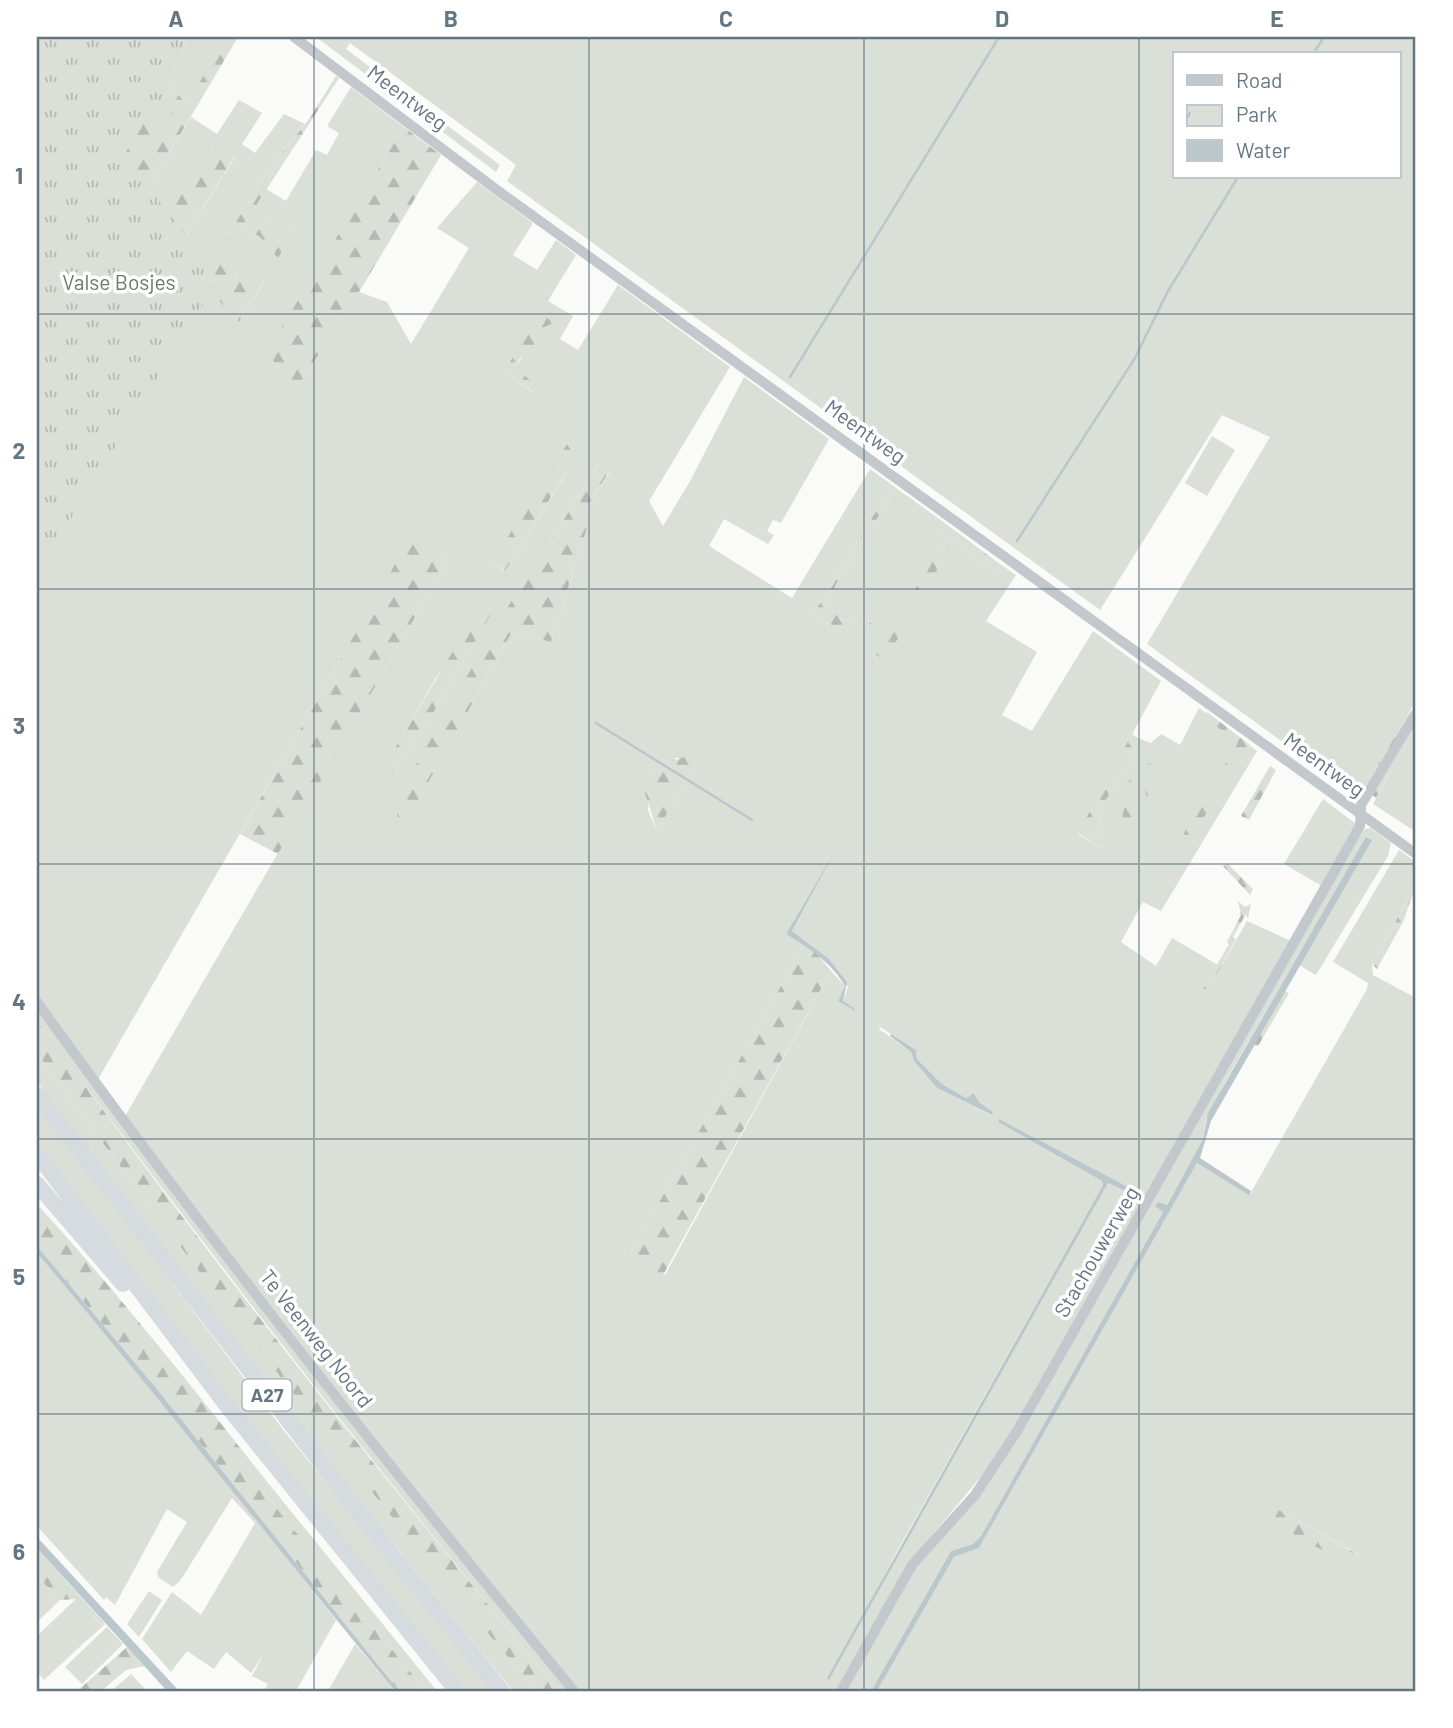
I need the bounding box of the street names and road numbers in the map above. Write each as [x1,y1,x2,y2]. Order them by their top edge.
street label: Meentweg [363,59,453,135]
street label: Meentweg [821,393,911,468]
street label: Meentweg [1280,726,1370,801]
street label: Stachouwerweg [1048,1181,1143,1321]
street label: Te Veenweg Noord [256,1264,379,1412]
road number: A27 [243,1380,292,1410]

